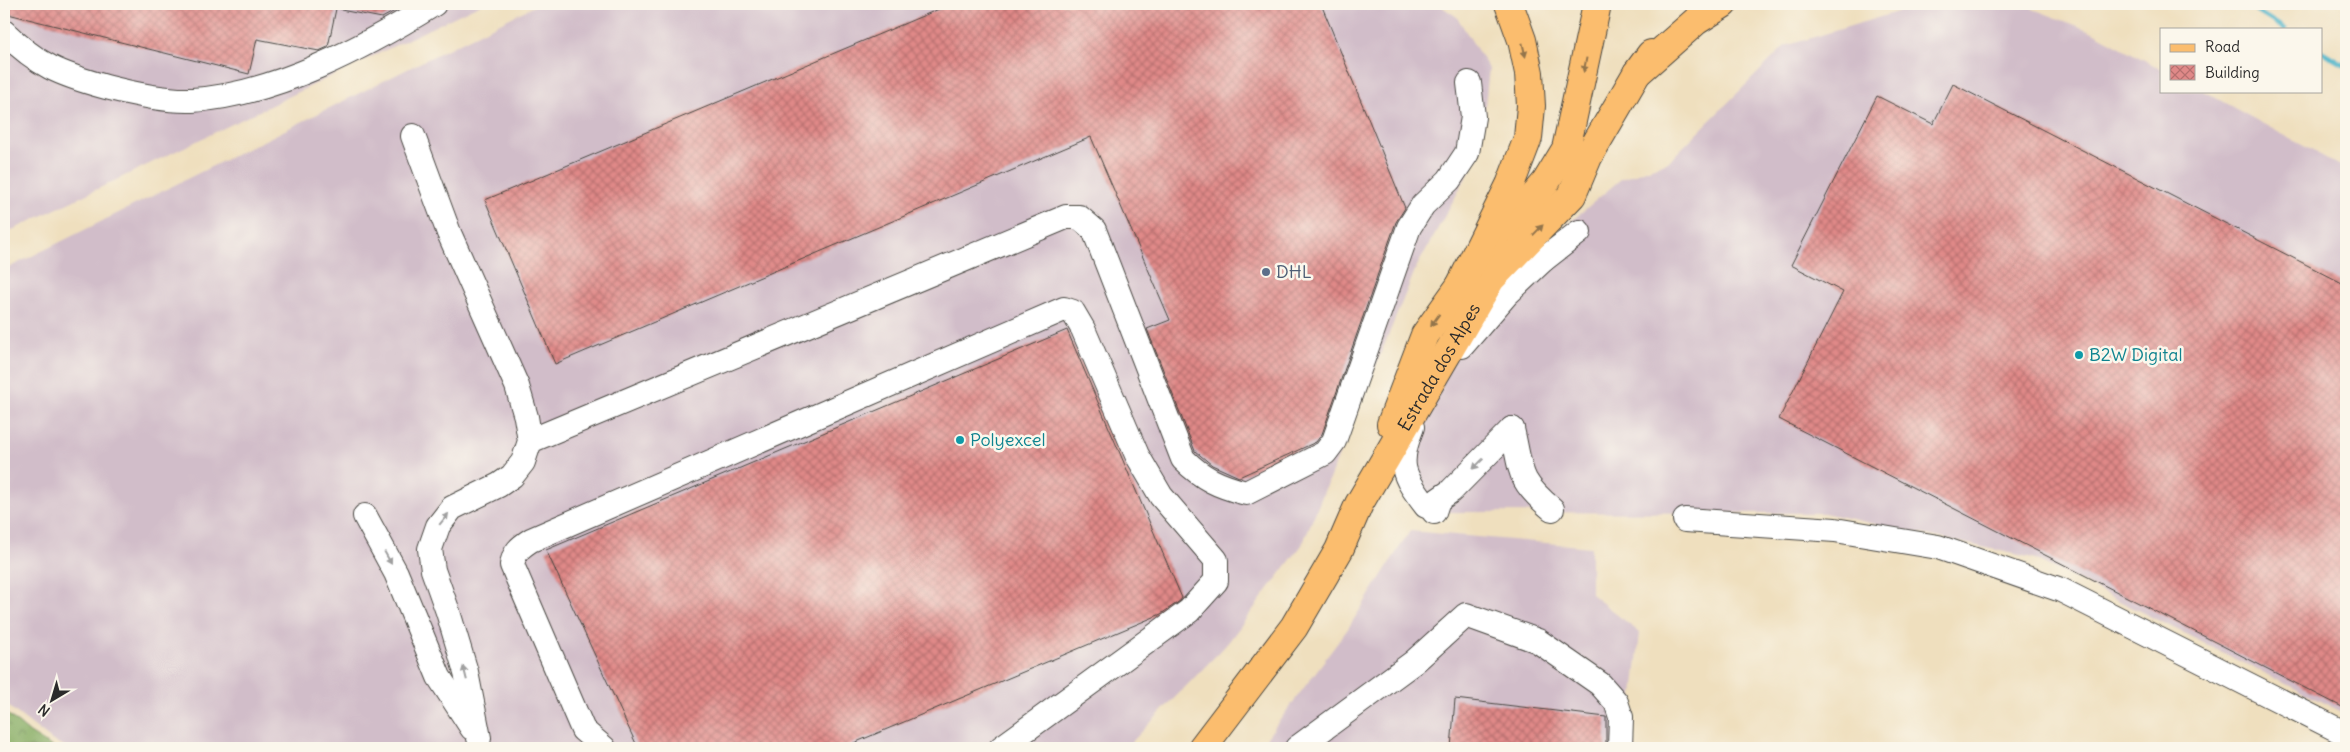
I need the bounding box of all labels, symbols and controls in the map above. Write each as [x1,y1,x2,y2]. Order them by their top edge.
legend [2160,28,2322,92]
text: Road [2205,37,2240,56]
one-way arrow [1520,42,1528,57]
one-way arrow [1581,57,1589,72]
text: Building [2205,63,2260,82]
one-way arrow [1532,225,1544,237]
place label: DHL [1276,260,1312,283]
marker: DHL [1260,266,1272,278]
street label: Estrada dos Alpes [1392,299,1485,435]
one-way arrow [1430,313,1440,327]
place label: B2W Digital [2089,343,2183,366]
marker: B2W Digital [2073,349,2085,361]
place label: Polyexcel [970,428,1046,451]
marker: Polyexcel [954,434,966,446]
one-way arrow [1472,458,1484,470]
one-way arrow [438,513,449,526]
one-way arrow [384,551,392,566]
one-way arrow [461,665,469,680]
north arrow [28,674,78,724]
text: N [35,700,53,720]

